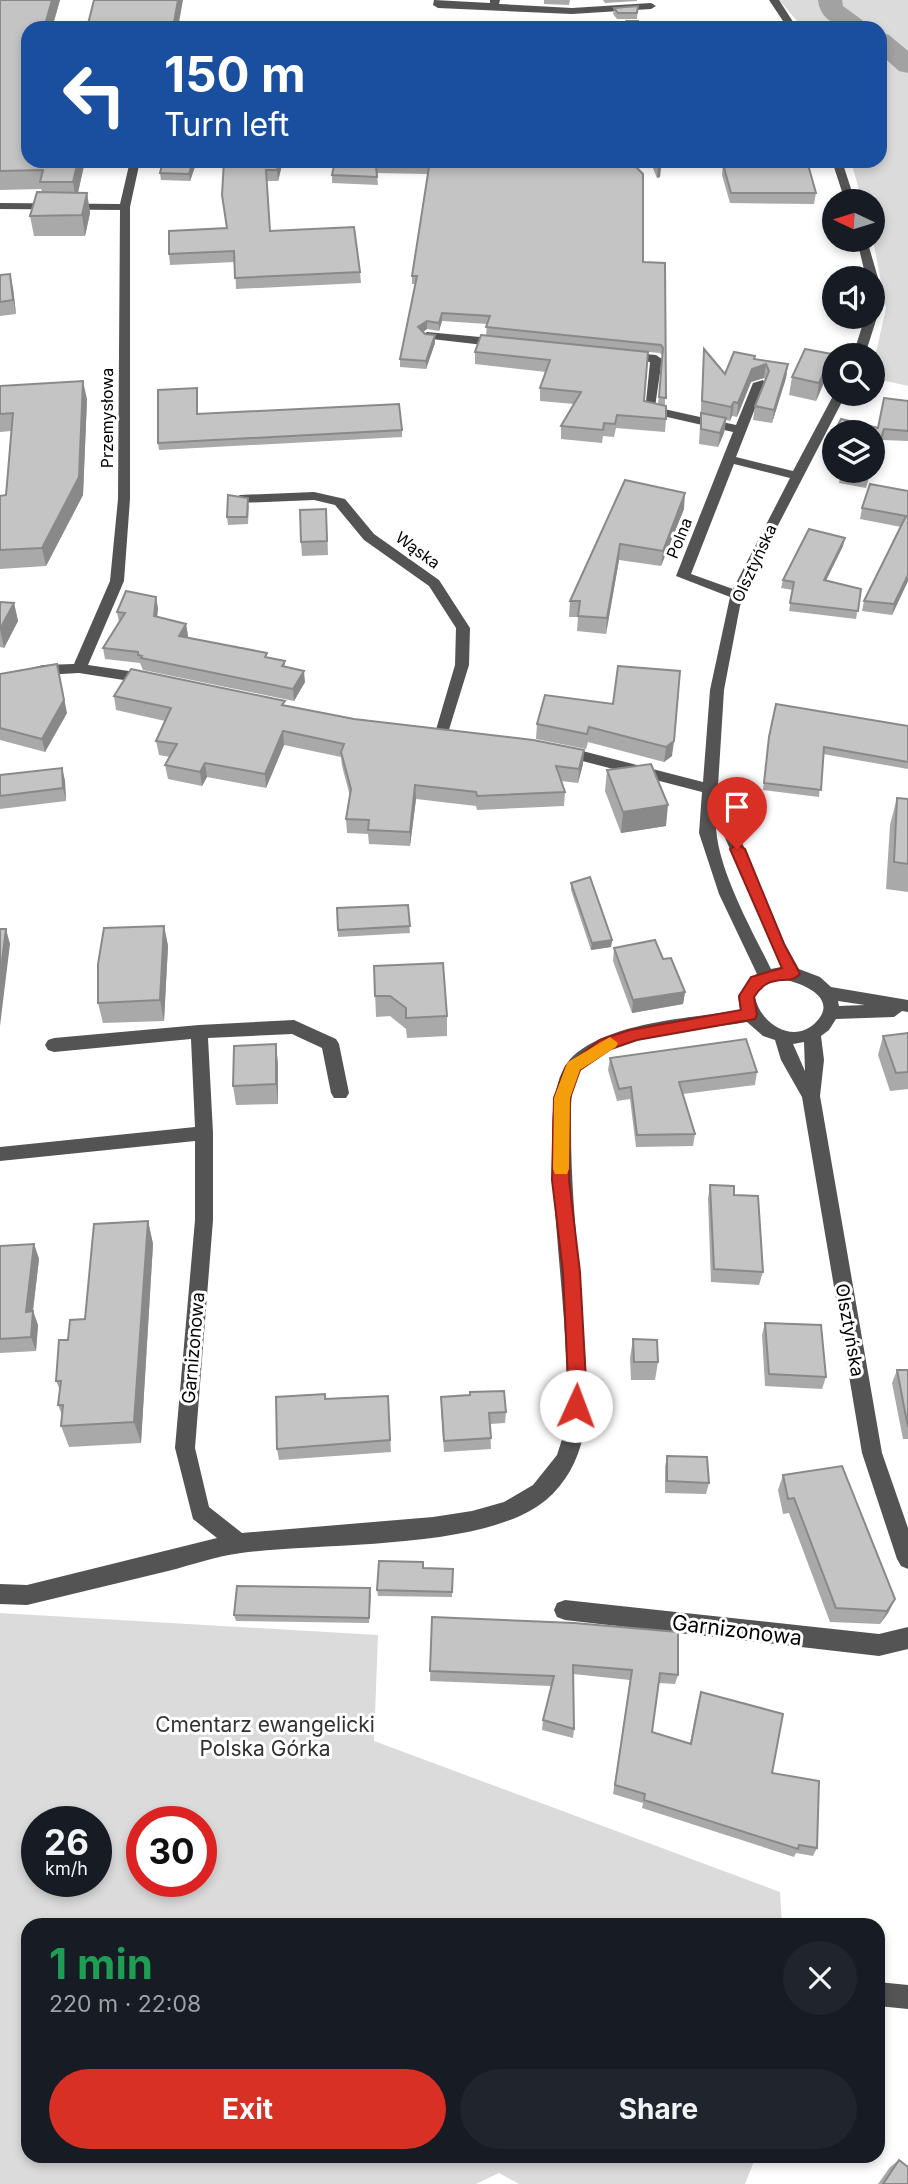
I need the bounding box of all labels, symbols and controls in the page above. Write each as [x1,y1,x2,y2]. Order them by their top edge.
text: 150 m [164,45,306,104]
icon: left [49,49,140,140]
text: Turn left [164,105,289,144]
north arrow [822,189,886,252]
map controls [822,189,885,483]
button: sound [822,266,885,329]
button: search [822,343,885,406]
street label: Przemysłowa [97,368,117,468]
button: layers [822,420,885,483]
street label: Polna [662,515,696,561]
street label: Olsztyńska [727,521,781,605]
street label: Wąska [392,527,444,573]
pin [707,777,767,849]
icon: arrive [718,788,756,826]
street label: Olsztyńska [831,1282,869,1378]
street label: Garnizonowa [178,1291,208,1405]
position arrow [539,1369,613,1443]
street label: Garnizonowa [671,1610,803,1650]
park label: Cmentarz ewangelicki Polska Górka [155,1712,375,1761]
speed limit sign: 30 [126,1806,217,1897]
text: 26 [44,1821,89,1863]
text: km/h [45,1858,88,1879]
text: 1 min [49,1938,153,1989]
button: close [783,1941,857,2015]
text: 220 m · 22:08 [49,1990,201,2018]
button: Exit [49,2069,446,2149]
button: Share [460,2069,857,2149]

